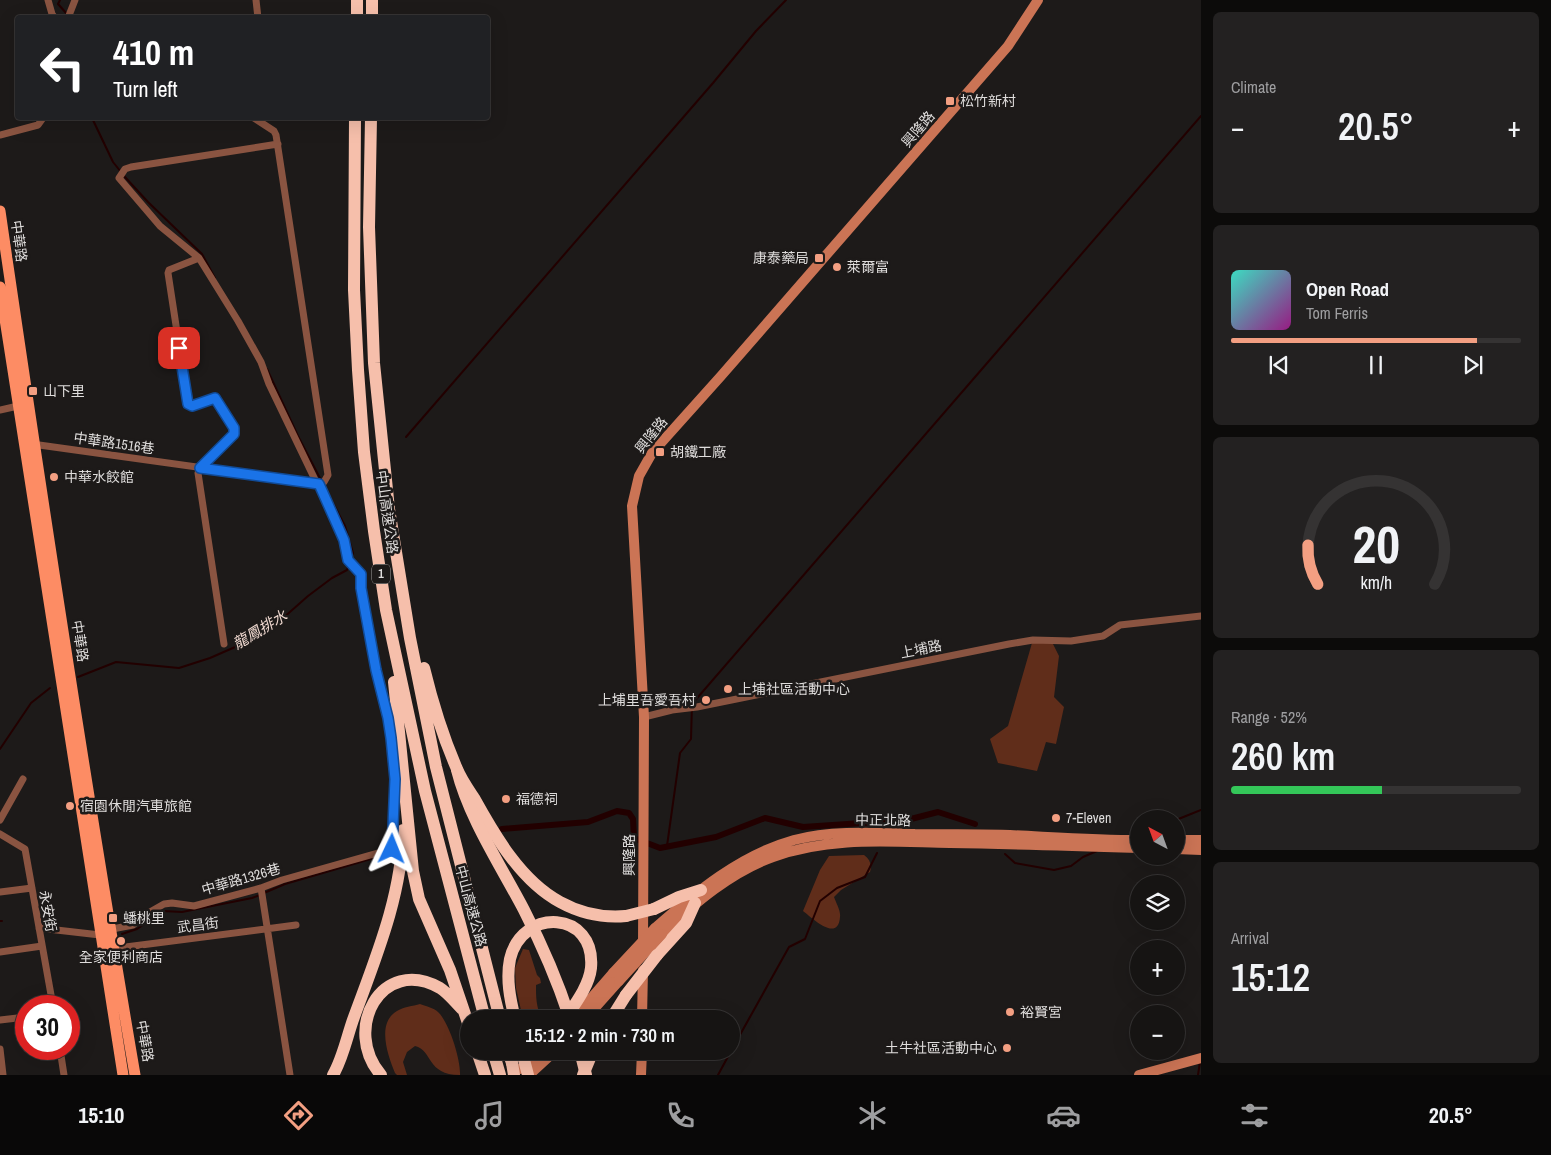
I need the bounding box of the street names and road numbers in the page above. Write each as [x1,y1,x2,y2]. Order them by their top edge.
street label: 興隆路 [897,107,939,151]
street label: 中華路 [7,219,31,263]
street label: 興隆路 [631,413,671,457]
street label: 中華路1516巷 [72,428,156,458]
street label: 中山高速公路 [372,469,402,555]
road number: 1 [372,564,390,584]
street label: 中華路 [68,619,92,663]
street label: 上埔路 [899,636,943,662]
street label: 中正北路 [855,811,911,829]
street label: 興隆路 [620,834,638,876]
street label: 中華路1326巷 [199,859,283,899]
street label: 中山高速公路 [451,863,491,949]
street label: 永安街 [35,889,61,933]
street label: 武昌街 [176,914,220,936]
street label: 中華路 [132,1019,158,1063]

